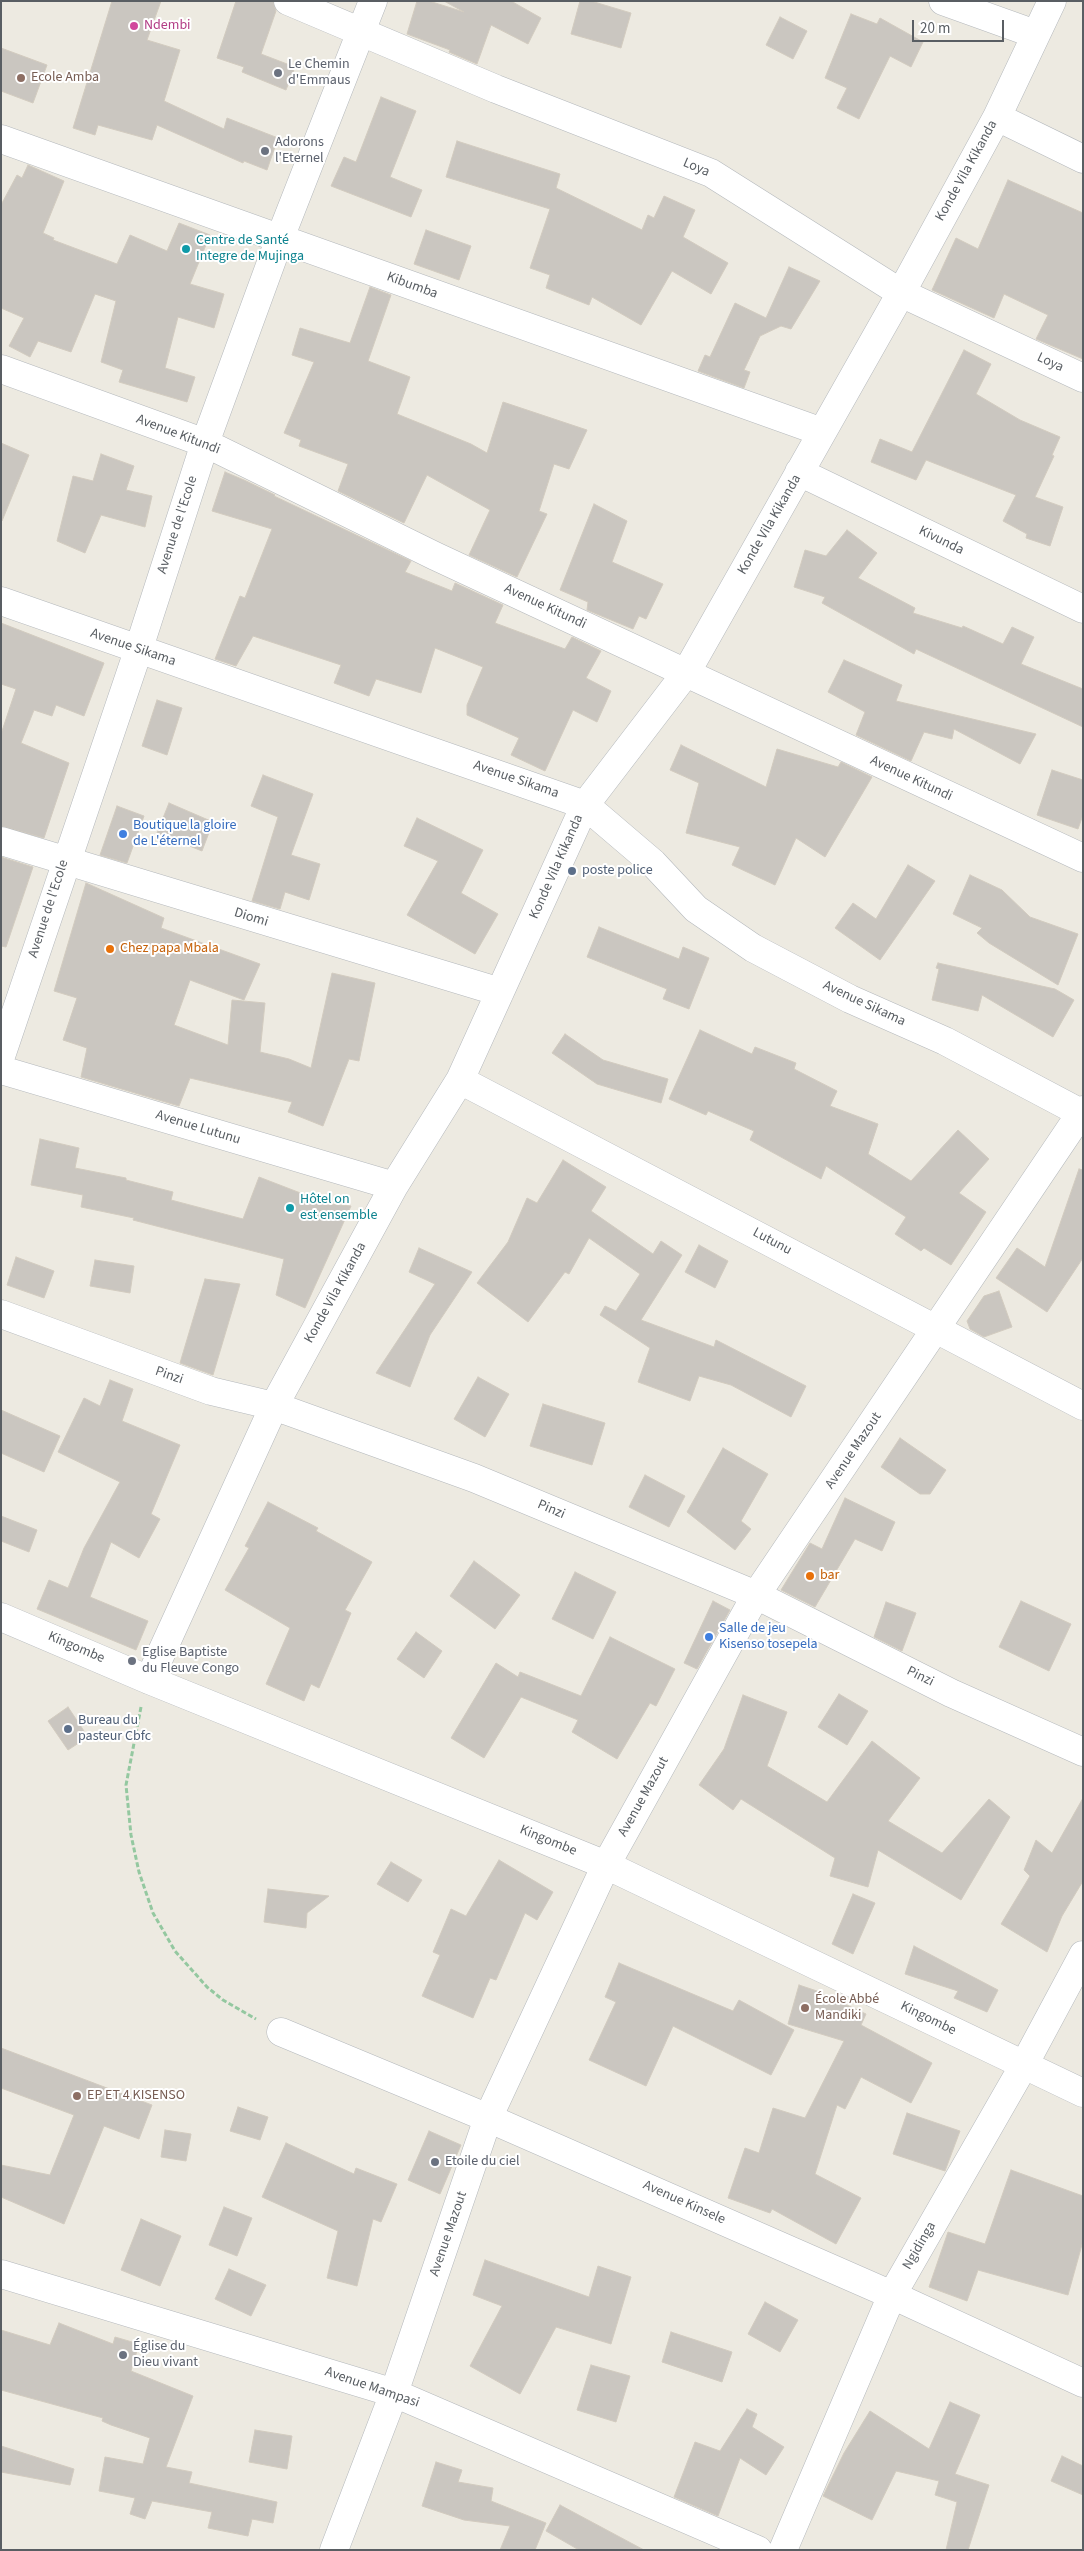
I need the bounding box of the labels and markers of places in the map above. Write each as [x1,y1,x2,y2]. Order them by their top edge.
place label: Ndembi [144,18,191,34]
marker: Ndembi [128,20,140,32]
place label: Le Chemin d'Emmaus [288,57,350,90]
marker: Le Chemin d'Emmaus [272,67,284,79]
place label: Ecole Amba [31,70,99,86]
marker: Ecole Amba [15,72,27,84]
place label: Adorons l'Eternel [275,135,324,168]
marker: Adorons l'Eternel [259,145,271,157]
place label: Centre de Santé Integre de Mujinga [196,233,304,266]
marker: Centre de Santé Integre de Mujinga [180,243,192,255]
place label: Boutique la gloire de L'éternel [133,818,236,850]
marker: Boutique la gloire de L'éternel [117,828,129,840]
place label: poste police [582,863,653,879]
marker: poste police [566,865,578,877]
place label: Chez papa Mbala [120,941,219,957]
marker: Chez papa Mbala [104,943,116,955]
place label: Hôtel on est ensemble [300,1192,377,1224]
marker: Hôtel on est ensemble [284,1202,296,1214]
place label: bar [820,1568,839,1584]
marker: bar [804,1570,816,1582]
place label: Salle de jeu Kisenso tosepela [719,1621,818,1654]
marker: Salle de jeu Kisenso tosepela [703,1631,715,1643]
place label: Eglise Baptiste du Fleuve Congo [142,1645,239,1678]
marker: Eglise Baptiste du Fleuve Congo [126,1655,138,1667]
place label: Bureau du pasteur Cbfc [78,1713,151,1745]
marker: Bureau du pasteur Cbfc [62,1723,74,1735]
place label: École Abbé Mandiki [815,1992,879,2024]
marker: École Abbé Mandiki [799,2002,811,2014]
place label: EP ET 4 KISENSO [87,2088,185,2104]
marker: EP ET 4 KISENSO [71,2090,83,2102]
place label: Etoile du ciel [445,2154,519,2170]
marker: Etoile du ciel [429,2156,441,2168]
place label: Église du Dieu vivant [133,2339,198,2372]
marker: Église du Dieu vivant [117,2349,129,2361]

